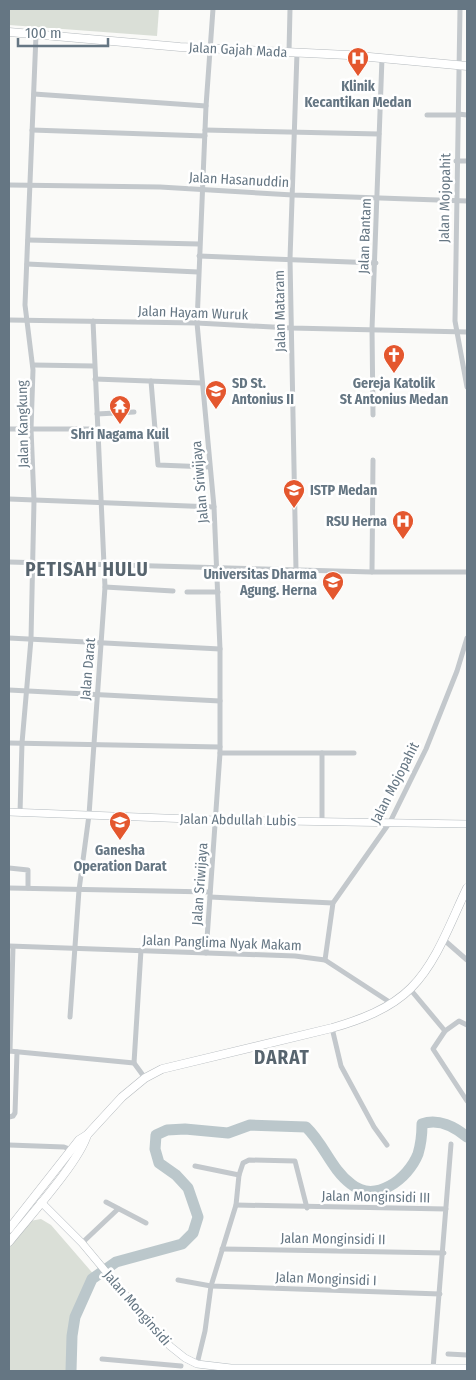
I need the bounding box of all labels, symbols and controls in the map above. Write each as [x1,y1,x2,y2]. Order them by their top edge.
scale bar [18,15,108,47]
text: 100 m [25,24,62,42]
street label: Jalan Gajah Mada [188,39,288,61]
hospital icon: Klinik Kecantikan Medan [346,46,370,77]
place label: Klinik Kecantikan Medan [304,78,412,111]
street label: Jalan Mojopahit [436,153,454,243]
street label: Jalan Hasanuddin [188,169,290,191]
street label: Jalan Bantam [355,198,375,274]
street label: Jalan Mataram [271,270,289,352]
street label: Jalan Hayam Wuruk [138,303,249,323]
church icon: Gereja Katolik St Antonius Medan [382,343,406,374]
place label: SD St. Antonius II [231,375,294,408]
place label: Gereja Katolik St Antonius Medan [340,375,448,408]
school or university icon: SD St. Antonius II [204,379,228,410]
street label: Jalan Kangkung [14,380,32,468]
temple icon: Shri Nagama Kuil [108,394,132,425]
place label: Shri Nagama Kuil [71,426,169,443]
street label: Jalan Sriwijaya [188,440,212,524]
school or university icon: ISTP Medan [282,478,306,509]
place label: ISTP Medan [310,482,377,499]
hospital icon: RSU Herna [391,509,415,540]
place label: RSU Herna [326,513,387,530]
district label: PETISAH HULU [25,558,149,581]
place label: Universitas Dharma Agung. Herna [203,566,317,599]
school or university icon: Universitas Dharma Agung. Herna [321,570,345,601]
street label: Jalan Darat [77,637,99,701]
street label: Jalan Mojopahit [367,739,423,827]
school or university icon: Ganesha Operation Darat [108,810,132,841]
street label: Jalan Abdullah Lubis [180,810,296,830]
place label: Ganesha Operation Darat [73,842,168,875]
street label: Jalan Sriwijaya [189,842,211,926]
street label: Jalan Panglima Nyak Makam [142,932,302,954]
district label: DARAT [254,1046,310,1069]
street label: Jalan Monginsidi III [322,1188,430,1206]
street label: Jalan Monginsidi II [280,1230,386,1248]
street label: Jalan Monginsidi [100,1267,174,1349]
street label: Jalan Monginsidi I [275,1269,377,1289]

